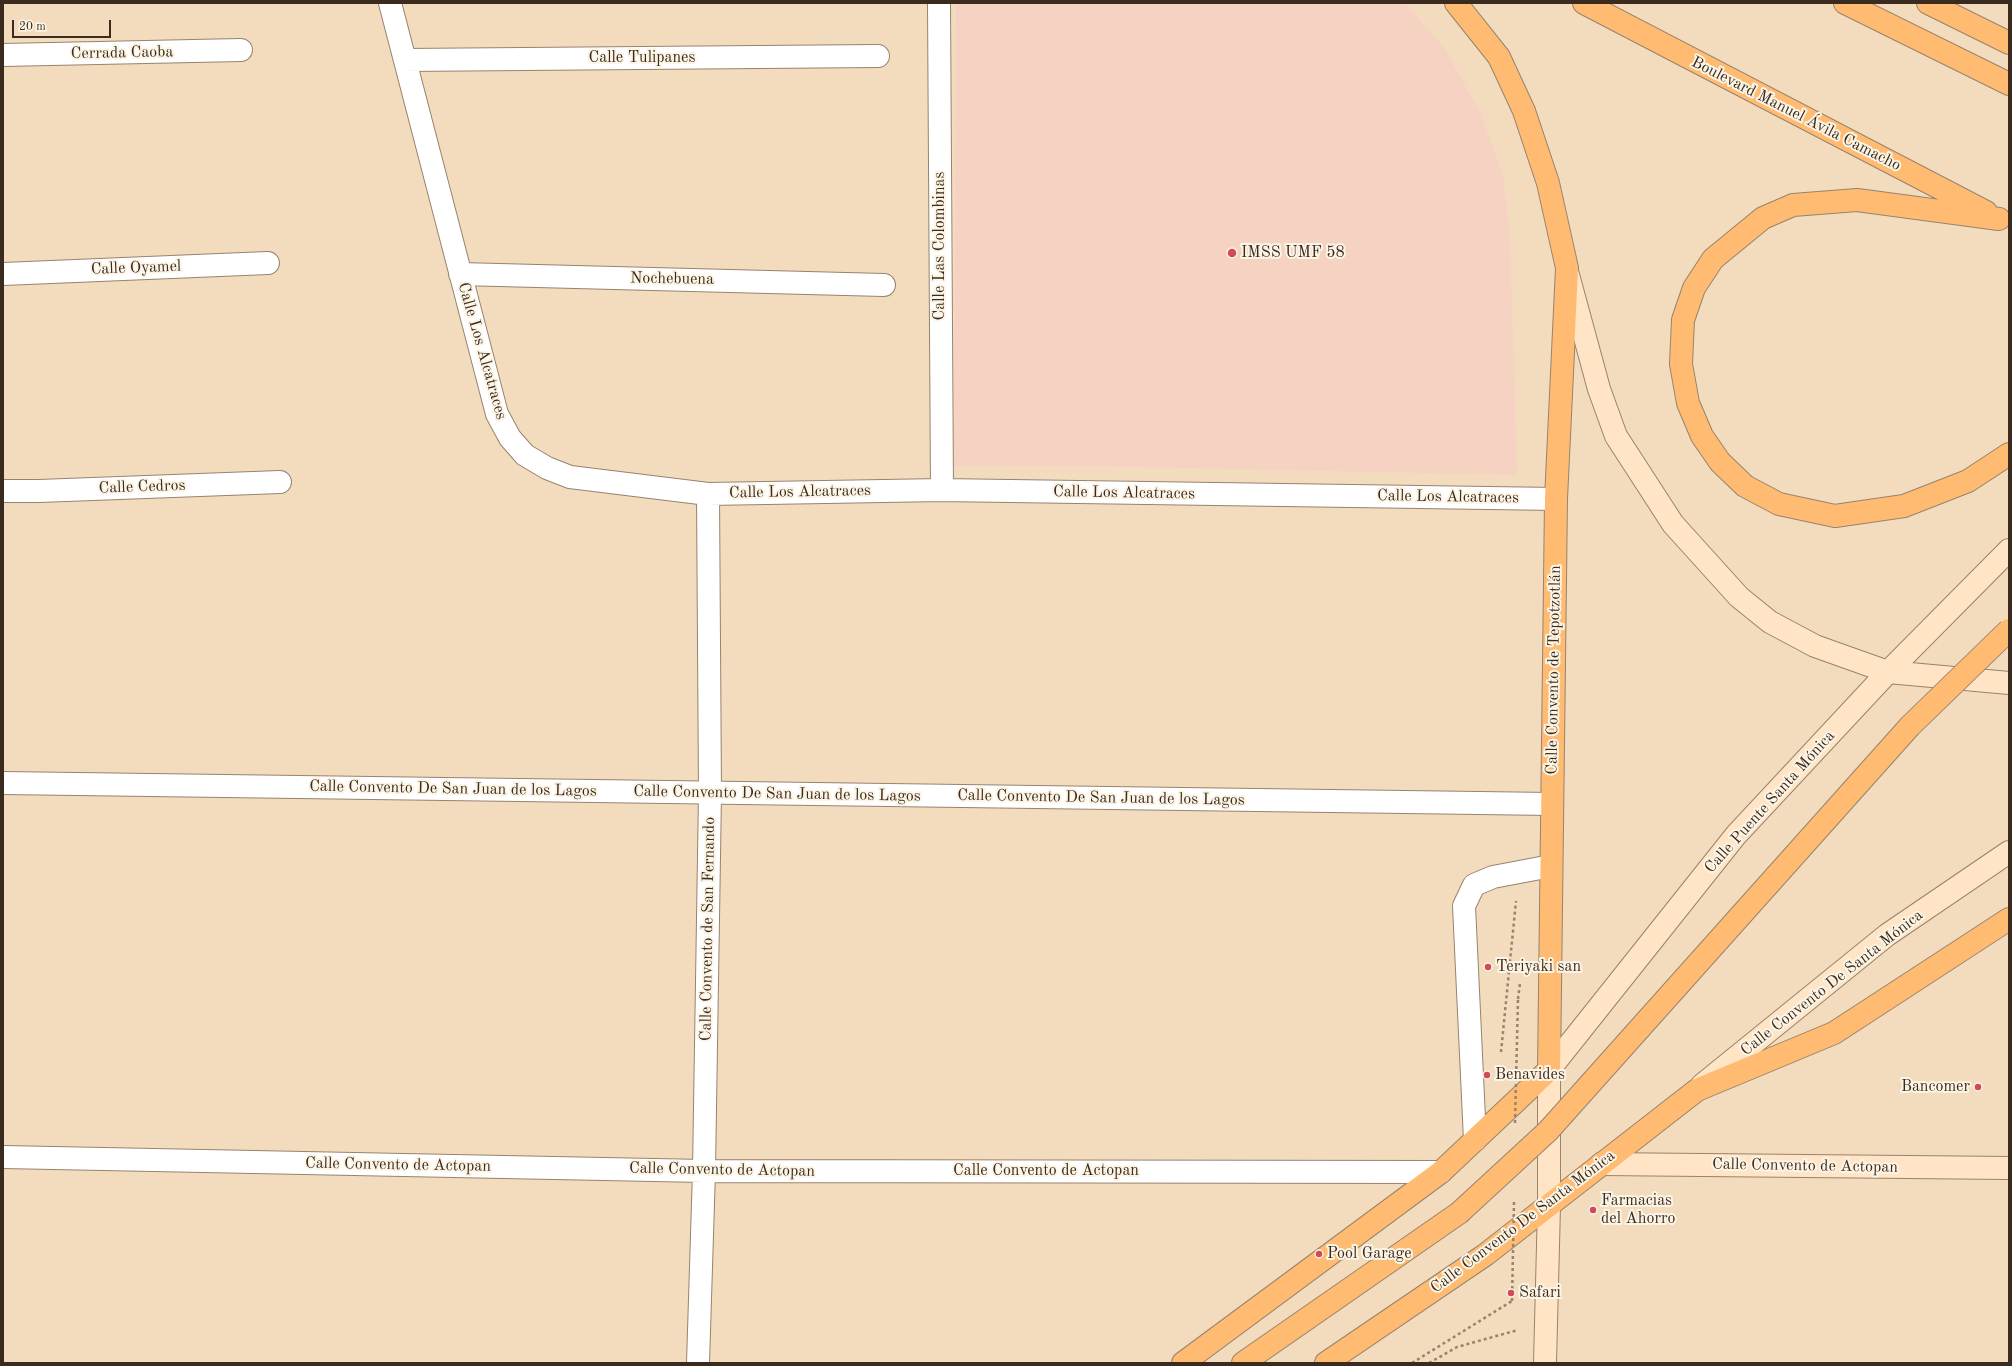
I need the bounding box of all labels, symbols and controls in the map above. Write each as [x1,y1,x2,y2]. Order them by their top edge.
scale bar [14,12,113,38]
text: 20 m [19,21,46,33]
street label: Cerrada Caoba [71,43,173,63]
street label: Calle Tulipanes [589,48,695,68]
street label: Boulevard Manuel Ávila Camacho [1688,53,1904,175]
street label: Calle Las Colombinas [930,172,950,320]
place label: IMSS UMF 58 [1241,243,1345,263]
marker: IMSS UMF 58 [1226,247,1238,259]
street label: Calle Oyamel [90,257,182,279]
street label: Nochebuena [630,269,714,289]
street label: Calle Los Alcatraces [453,280,511,422]
street label: Calle Cedros [98,476,186,498]
street label: Calle Los Alcatraces [729,481,871,503]
street label: Calle Los Alcatraces [1053,482,1195,504]
street label: Calle Los Alcatraces [1377,486,1519,508]
street label: Calle Convento de Tepotzotlán [1543,565,1565,775]
street label: Calle Puente Santa Mónica [1701,727,1839,877]
street label: Calle Convento De San Juan de los Lagos [309,777,597,801]
street label: Calle Convento De San Juan de los Lagos [633,782,921,806]
street label: Calle Convento De San Juan de los Lagos [957,786,1245,810]
street label: Calle Convento de San Fernando [696,817,720,1041]
street label: Calle Convento De Santa Mónica [1737,906,1927,1060]
place label: Teriyaki san [1496,957,1581,977]
marker: Teriyaki san [1483,962,1493,972]
place label: Benavides [1495,1065,1565,1085]
marker: Benavides [1482,1070,1492,1080]
place label: Bancomer [1901,1077,1970,1097]
marker: Bancomer [1973,1082,1983,1092]
street label: Calle Convento De Santa Mónica [1427,1146,1619,1298]
street label: Calle Convento de Actopan [305,1154,491,1176]
street label: Calle Convento de Actopan [1712,1155,1898,1177]
street label: Calle Convento de Actopan [629,1159,815,1181]
street label: Calle Convento de Actopan [953,1161,1139,1181]
place label: Farmacias del Ahorro [1601,1191,1675,1229]
marker: Farmacias del Ahorro [1588,1205,1598,1215]
place label: Pool Garage [1327,1244,1412,1264]
marker: Pool Garage [1314,1249,1324,1259]
place label: Safari [1519,1283,1561,1303]
marker: Safari [1506,1288,1516,1298]

